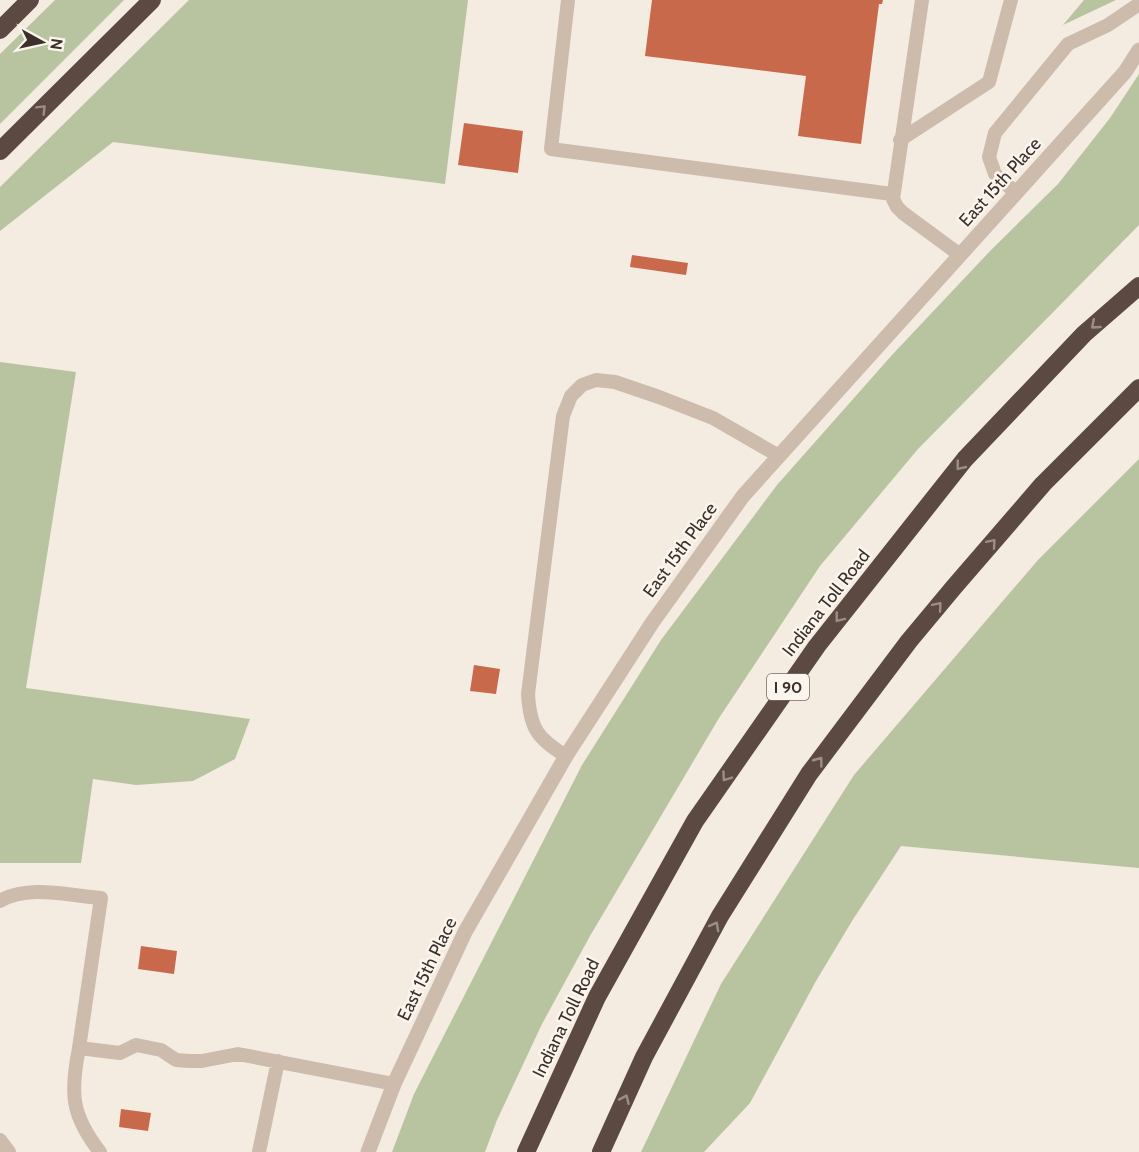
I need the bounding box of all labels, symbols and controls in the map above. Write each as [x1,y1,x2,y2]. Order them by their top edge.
north arrow [12,12,72,72]
text: N [46,37,67,51]
one-way arrow [34,106,45,117]
street label: East 15th Place [954,133,1046,231]
one-way arrow [1091,318,1102,329]
one-way arrow [957,459,968,470]
street label: East 15th Place [638,498,722,602]
one-way arrow [985,539,996,550]
street label: Indiana Toll Road [778,545,874,661]
one-way arrow [931,602,942,613]
one-way arrow [835,611,846,622]
road number: I 90 [767,674,809,700]
one-way arrow [812,756,823,767]
one-way arrow [722,770,733,781]
street label: East 15th Place [393,914,461,1024]
one-way arrow [708,922,719,932]
street label: Indiana Toll Road [528,955,604,1081]
one-way arrow [618,1094,630,1105]

